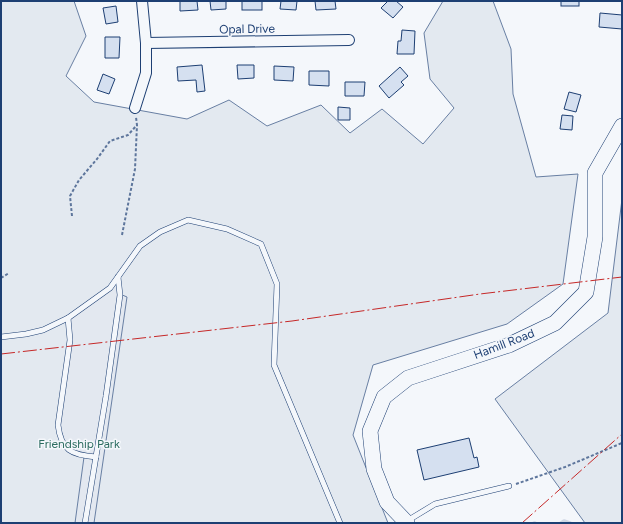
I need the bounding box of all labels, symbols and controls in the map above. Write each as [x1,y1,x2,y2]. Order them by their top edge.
street label: Opal Drive [219,22,275,36]
street label: Hamill Road [472,326,536,362]
park label: Friendship Park [38,437,120,451]

